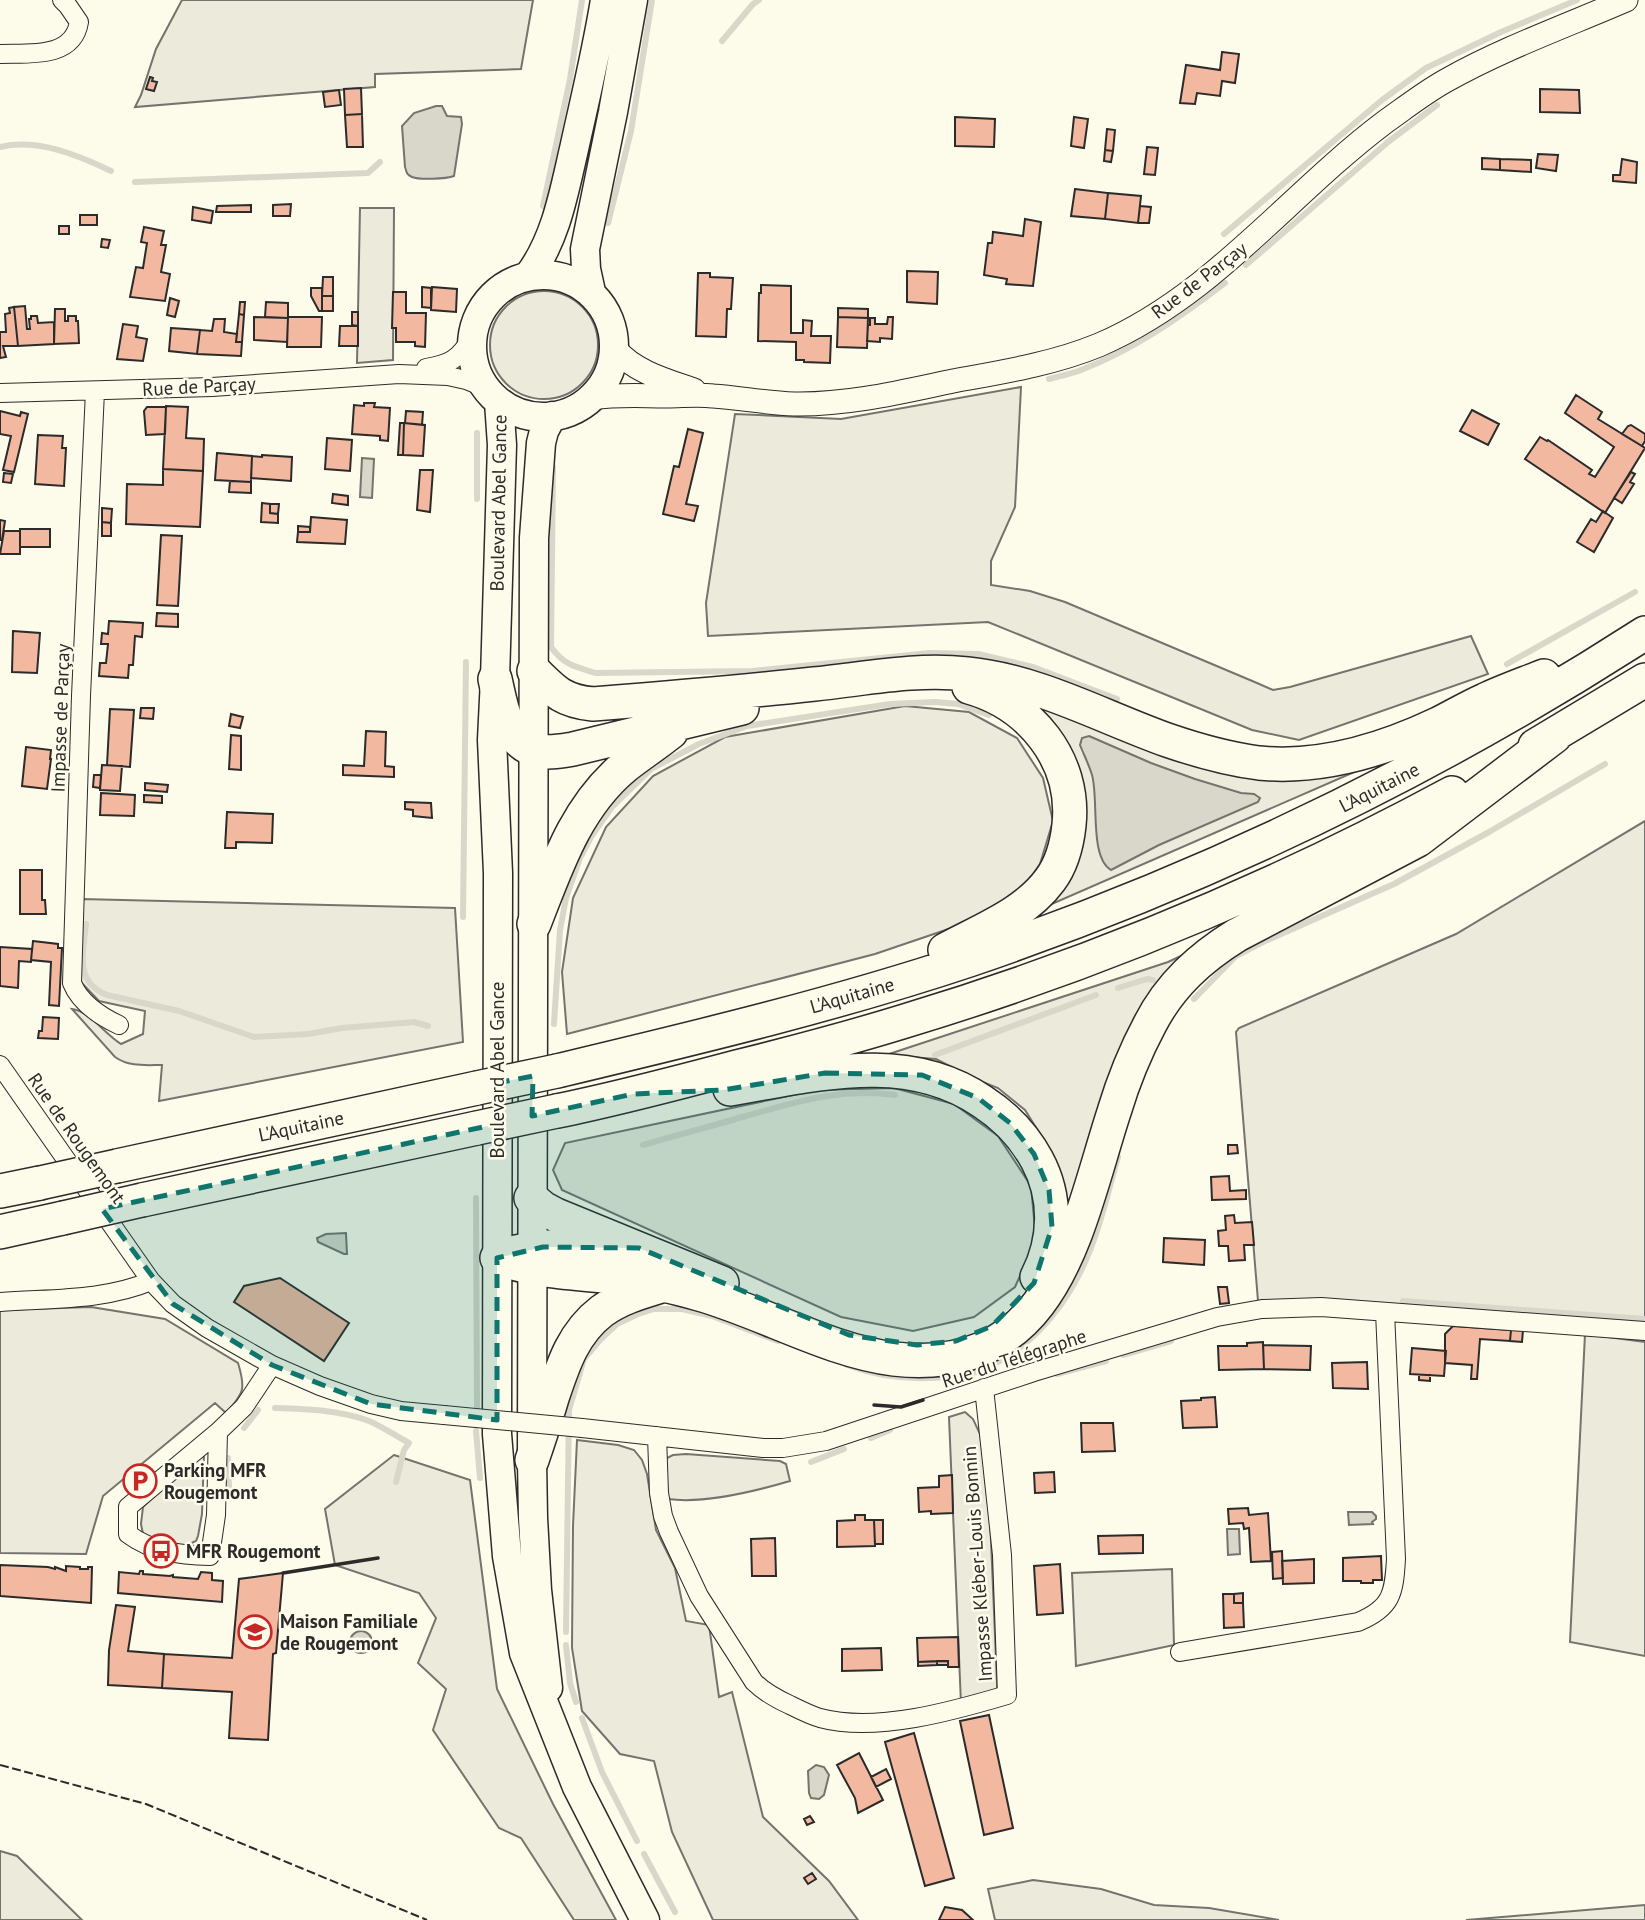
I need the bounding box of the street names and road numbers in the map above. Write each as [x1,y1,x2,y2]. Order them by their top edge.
street label: Rue de Parçay [1146,236,1252,324]
street label: Rue de Parçay [142,371,257,401]
street label: Boulevard Abel Gance [484,414,512,592]
street label: Impasse de Parçay [45,643,75,793]
street label: L'Aquitaine [1335,757,1423,817]
street label: L'Aquitaine [807,972,897,1018]
street label: Boulevard Abel Gance [485,982,509,1158]
street label: Rue de Rougemont [23,1068,131,1208]
street label: L'Aquitaine [256,1105,346,1147]
street label: Rue du Télégraphe [939,1323,1089,1393]
street label: Impasse Kléber-Louis Bonnin [957,1445,997,1683]

